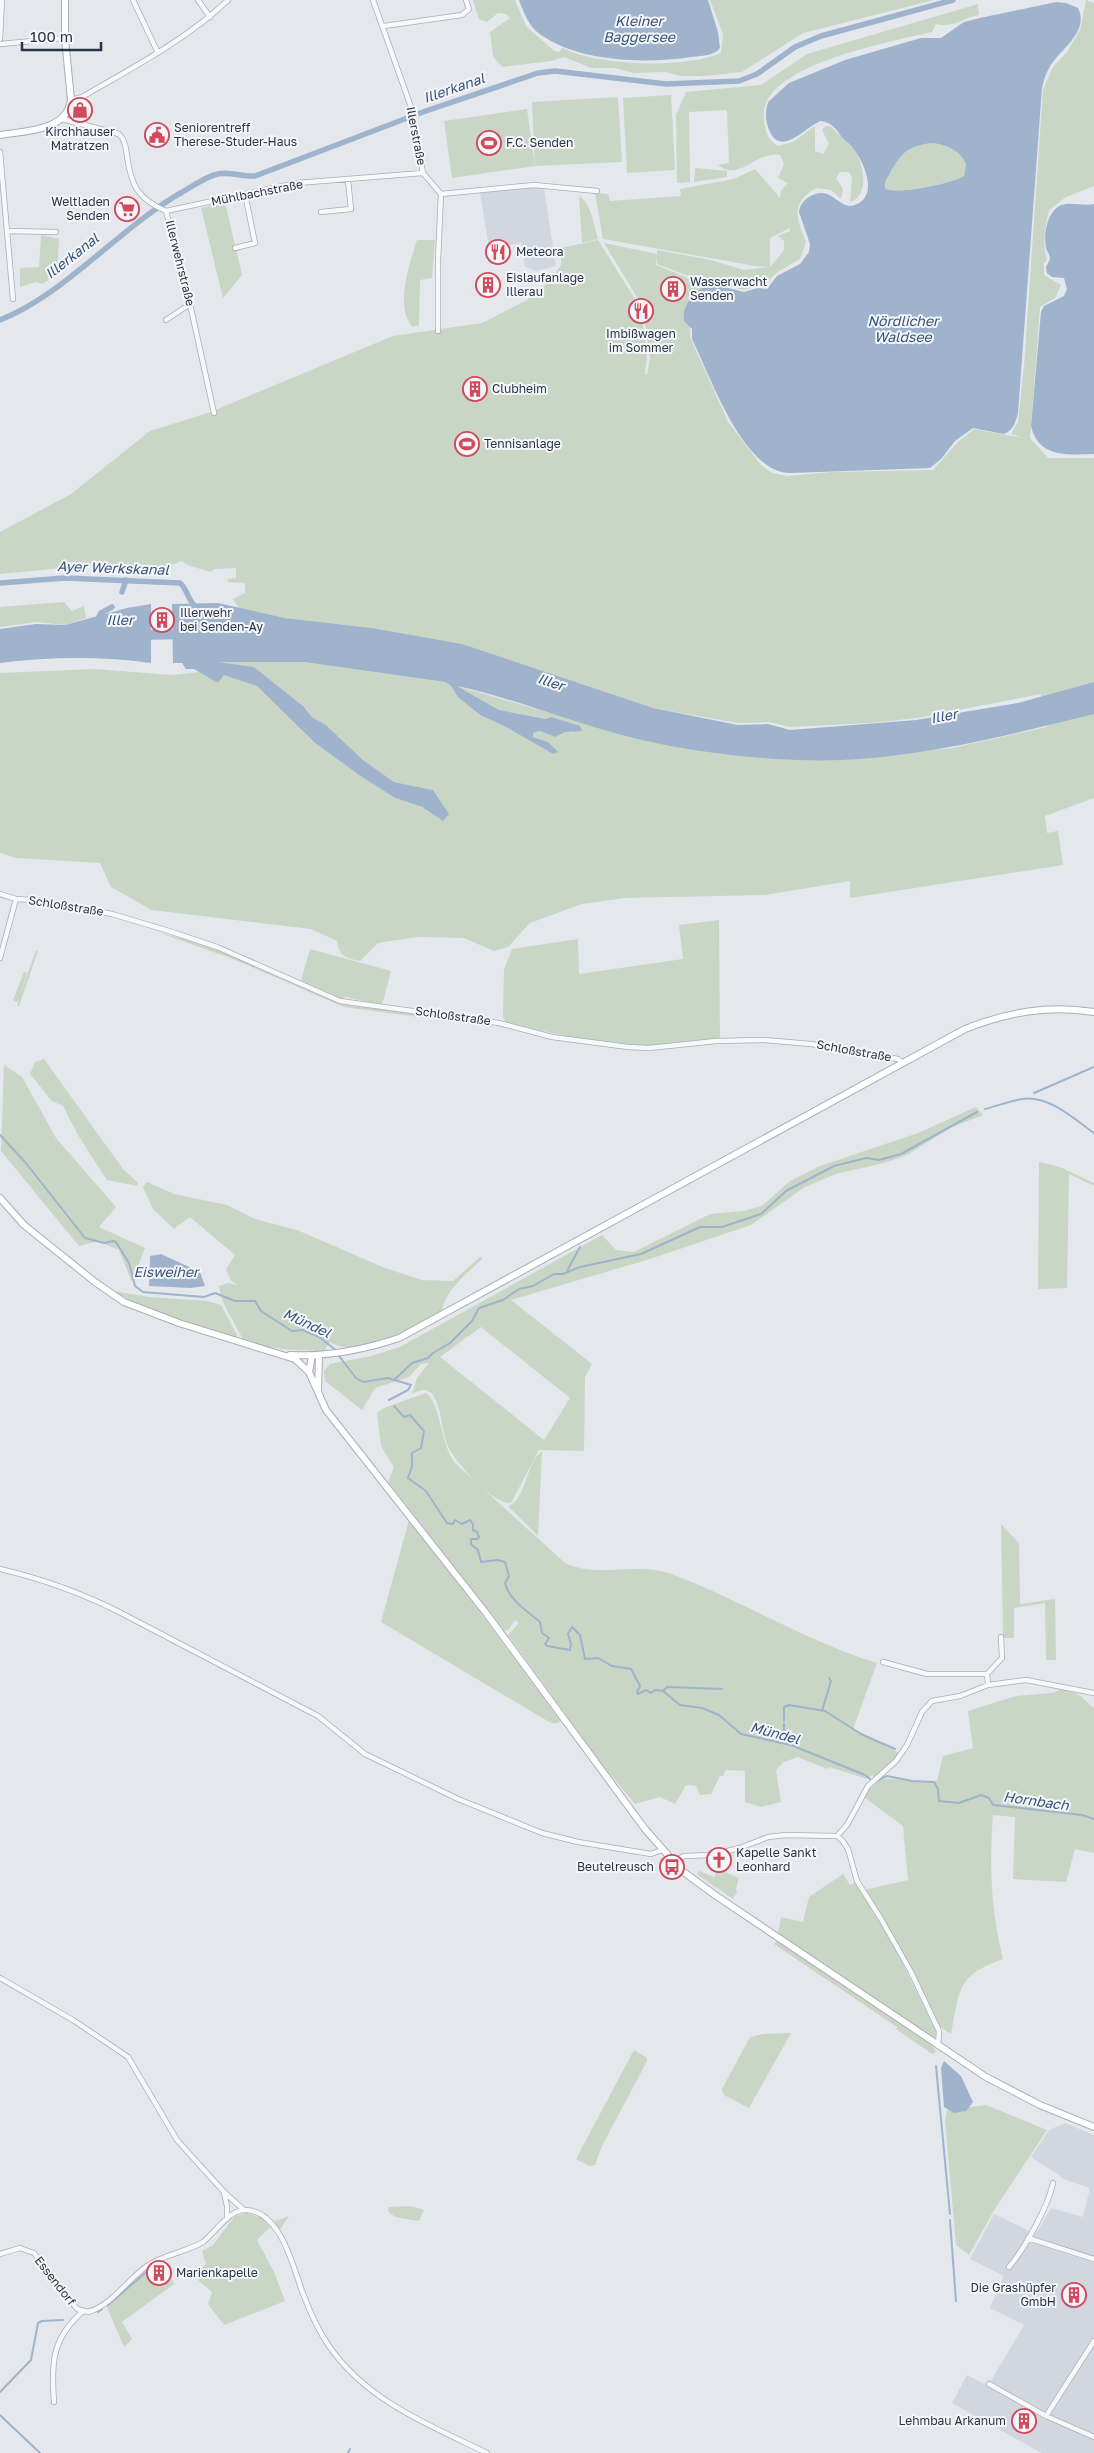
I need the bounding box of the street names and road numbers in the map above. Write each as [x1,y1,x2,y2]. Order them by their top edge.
street label: Illerstraße [403,105,430,167]
street label: Mühlbachstraße [210,176,304,209]
street label: Illerwehrstraße [163,218,198,308]
street label: Schloßstraße [27,892,105,919]
street label: Schloßstraße [414,1003,492,1028]
street label: Schloßstraße [815,1037,893,1064]
street label: Essendorf [32,2253,80,2309]

